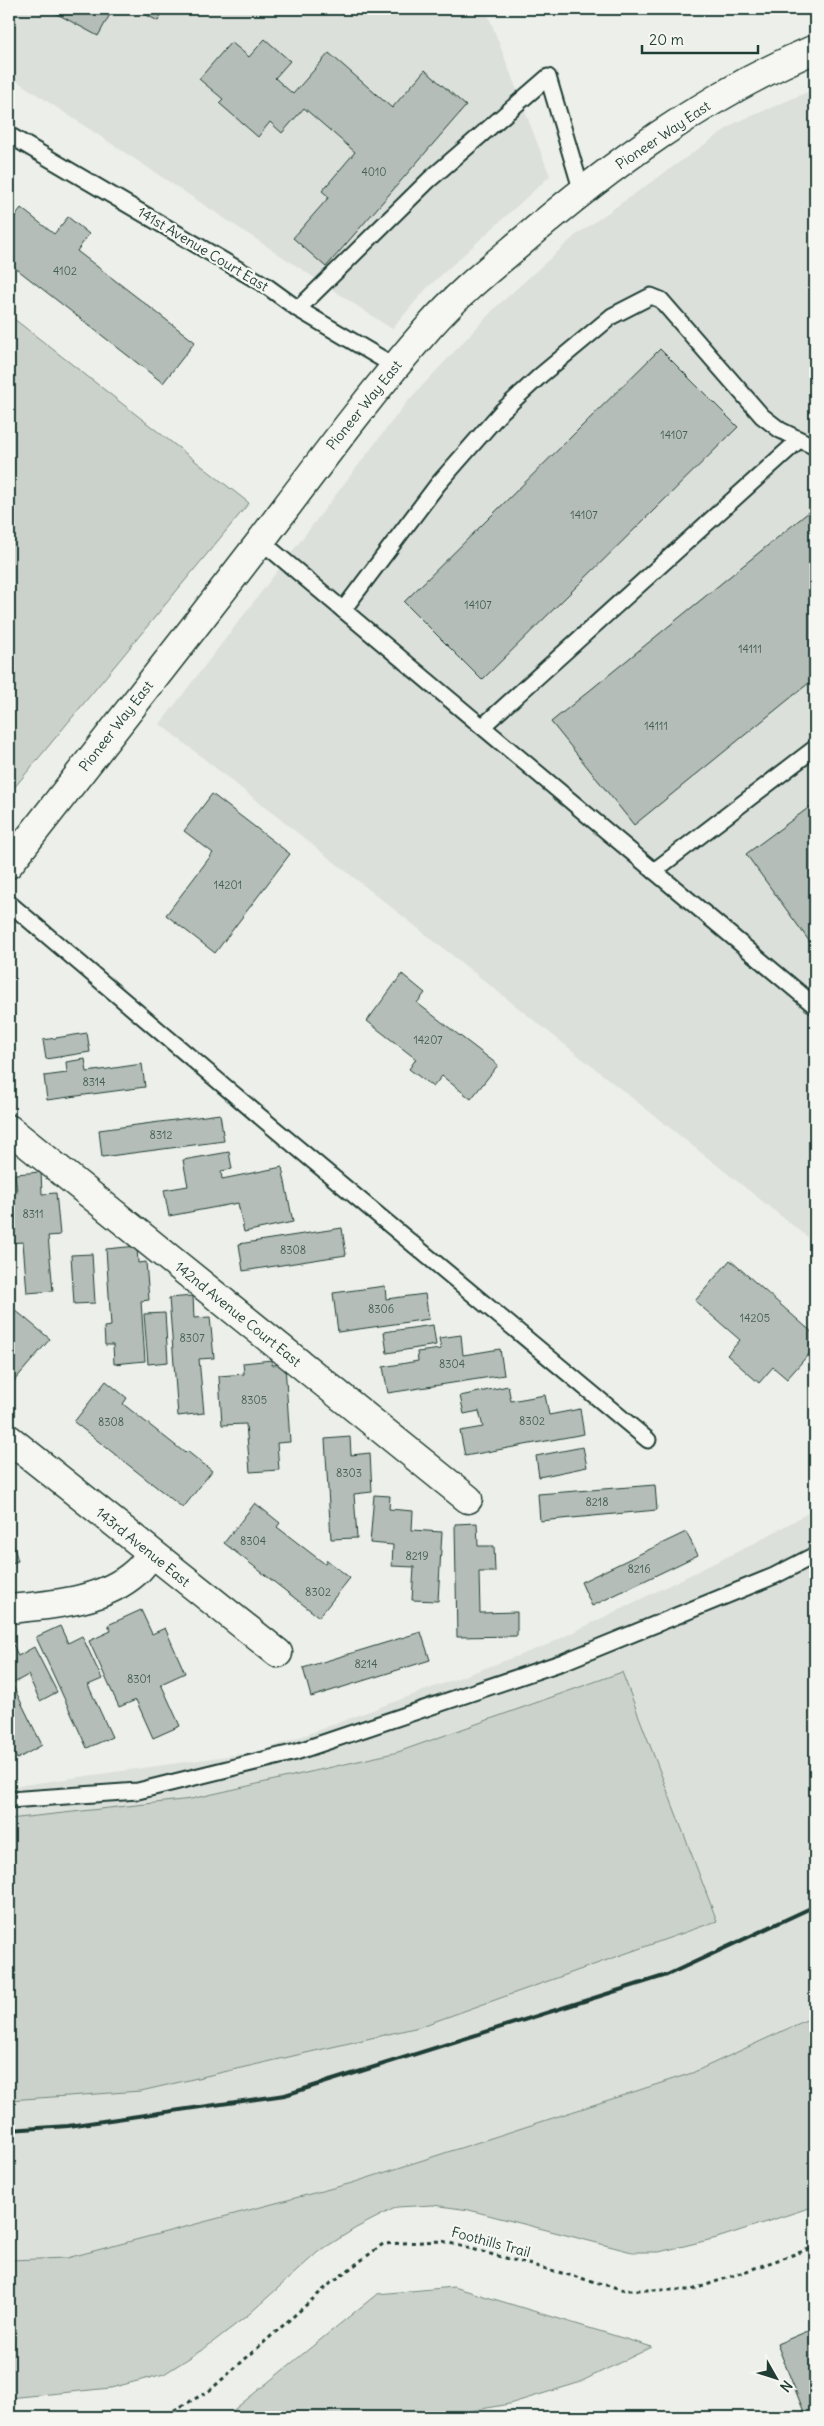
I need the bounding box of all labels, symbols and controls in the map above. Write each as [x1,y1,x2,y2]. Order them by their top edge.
scale bar [642,22,758,54]
text: 20 m [649,30,684,49]
street label: Pioneer Way East [612,97,714,173]
house number: 4010 [361,165,387,179]
street label: 141st Avenue Court East [134,203,272,295]
house number: 4102 [53,264,77,278]
street label: Pioneer Way East [322,356,406,454]
house number: 14107 [660,428,688,442]
house number: 14107 [570,508,598,522]
house number: 14107 [464,598,492,612]
house number: 14111 [738,642,762,656]
street label: Pioneer Way East [75,677,157,775]
house number: 14111 [644,719,668,733]
house number: 14201 [214,878,242,892]
house number: 14207 [413,1033,443,1047]
house number: 8314 [82,1075,106,1089]
house number: 8312 [150,1128,172,1142]
house number: 8311 [22,1207,44,1221]
house number: 8308 [280,1243,306,1257]
street label: 142nd Avenue Court East [171,1258,305,1371]
house number: 8306 [368,1302,394,1316]
house number: 14205 [740,1311,770,1325]
house number: 8307 [179,1331,205,1345]
house number: 8304 [439,1357,465,1371]
house number: 8305 [241,1393,267,1407]
house number: 8302 [519,1414,545,1428]
house number: 8308 [98,1415,124,1429]
house number: 8303 [336,1466,362,1480]
house number: 8218 [585,1495,609,1509]
street label: 143rd Avenue East [92,1503,194,1591]
house number: 8304 [240,1534,266,1548]
house number: 8219 [405,1549,429,1563]
house number: 8216 [627,1562,651,1576]
house number: 8302 [305,1585,331,1599]
house number: 8214 [354,1657,378,1671]
house number: 8301 [127,1672,151,1686]
street label: Foothills Trail [450,2223,532,2261]
north arrow [752,2354,802,2404]
text: N [776,2377,796,2396]

